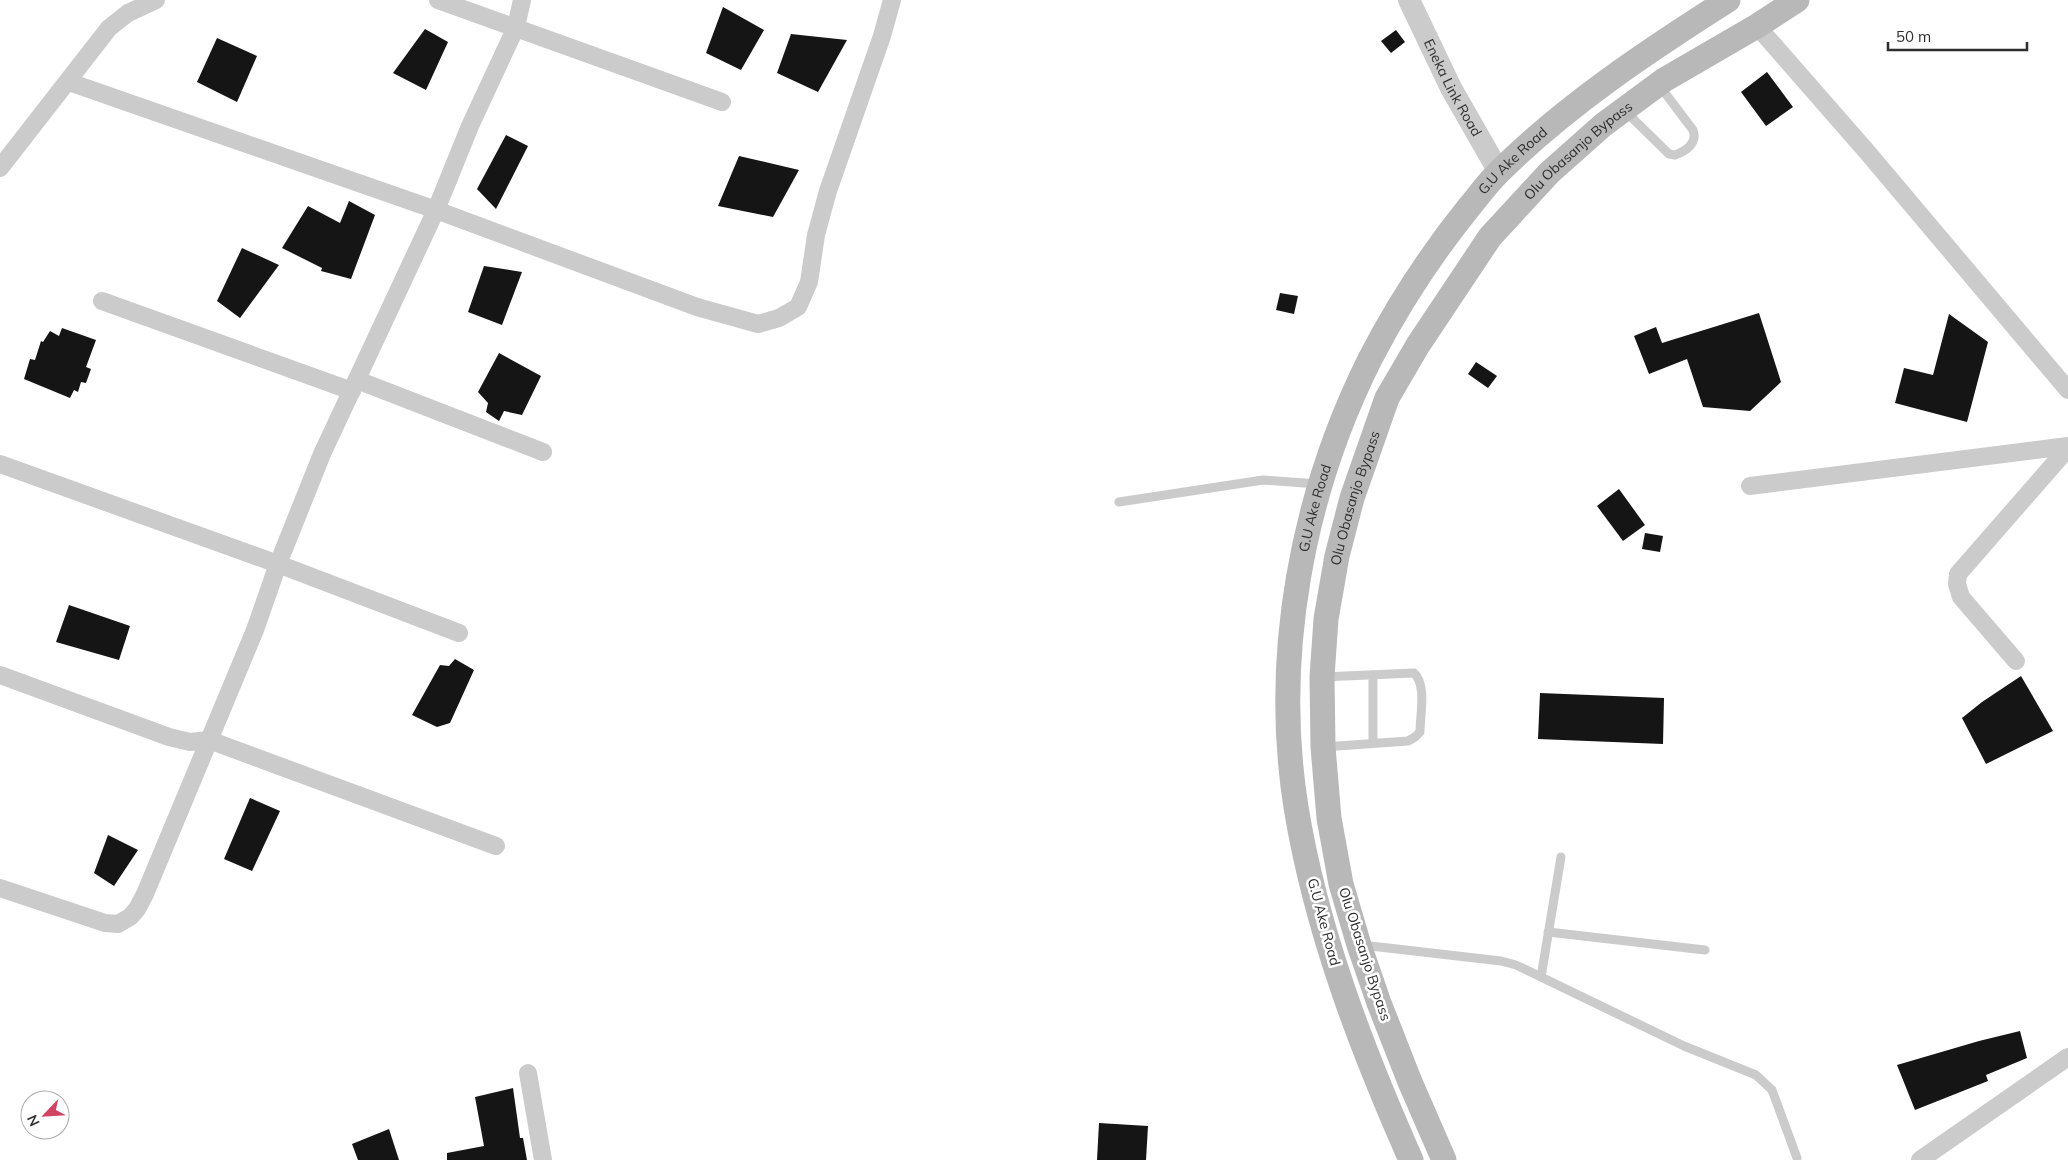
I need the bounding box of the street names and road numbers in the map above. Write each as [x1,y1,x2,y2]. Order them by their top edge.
street label: Eneka Link Road [1420,36,1486,140]
street label: Olu Obasanjo Bypass [1520,97,1636,204]
street label: G.U Ake Road [1474,123,1551,198]
street label: Olu Obasanjo Bypass [1327,428,1384,567]
street label: G.U Ake Road [1295,462,1335,554]
street label: G.U Ake Road [1304,876,1344,968]
street label: Olu Obasanjo Bypass [1335,885,1395,1023]

